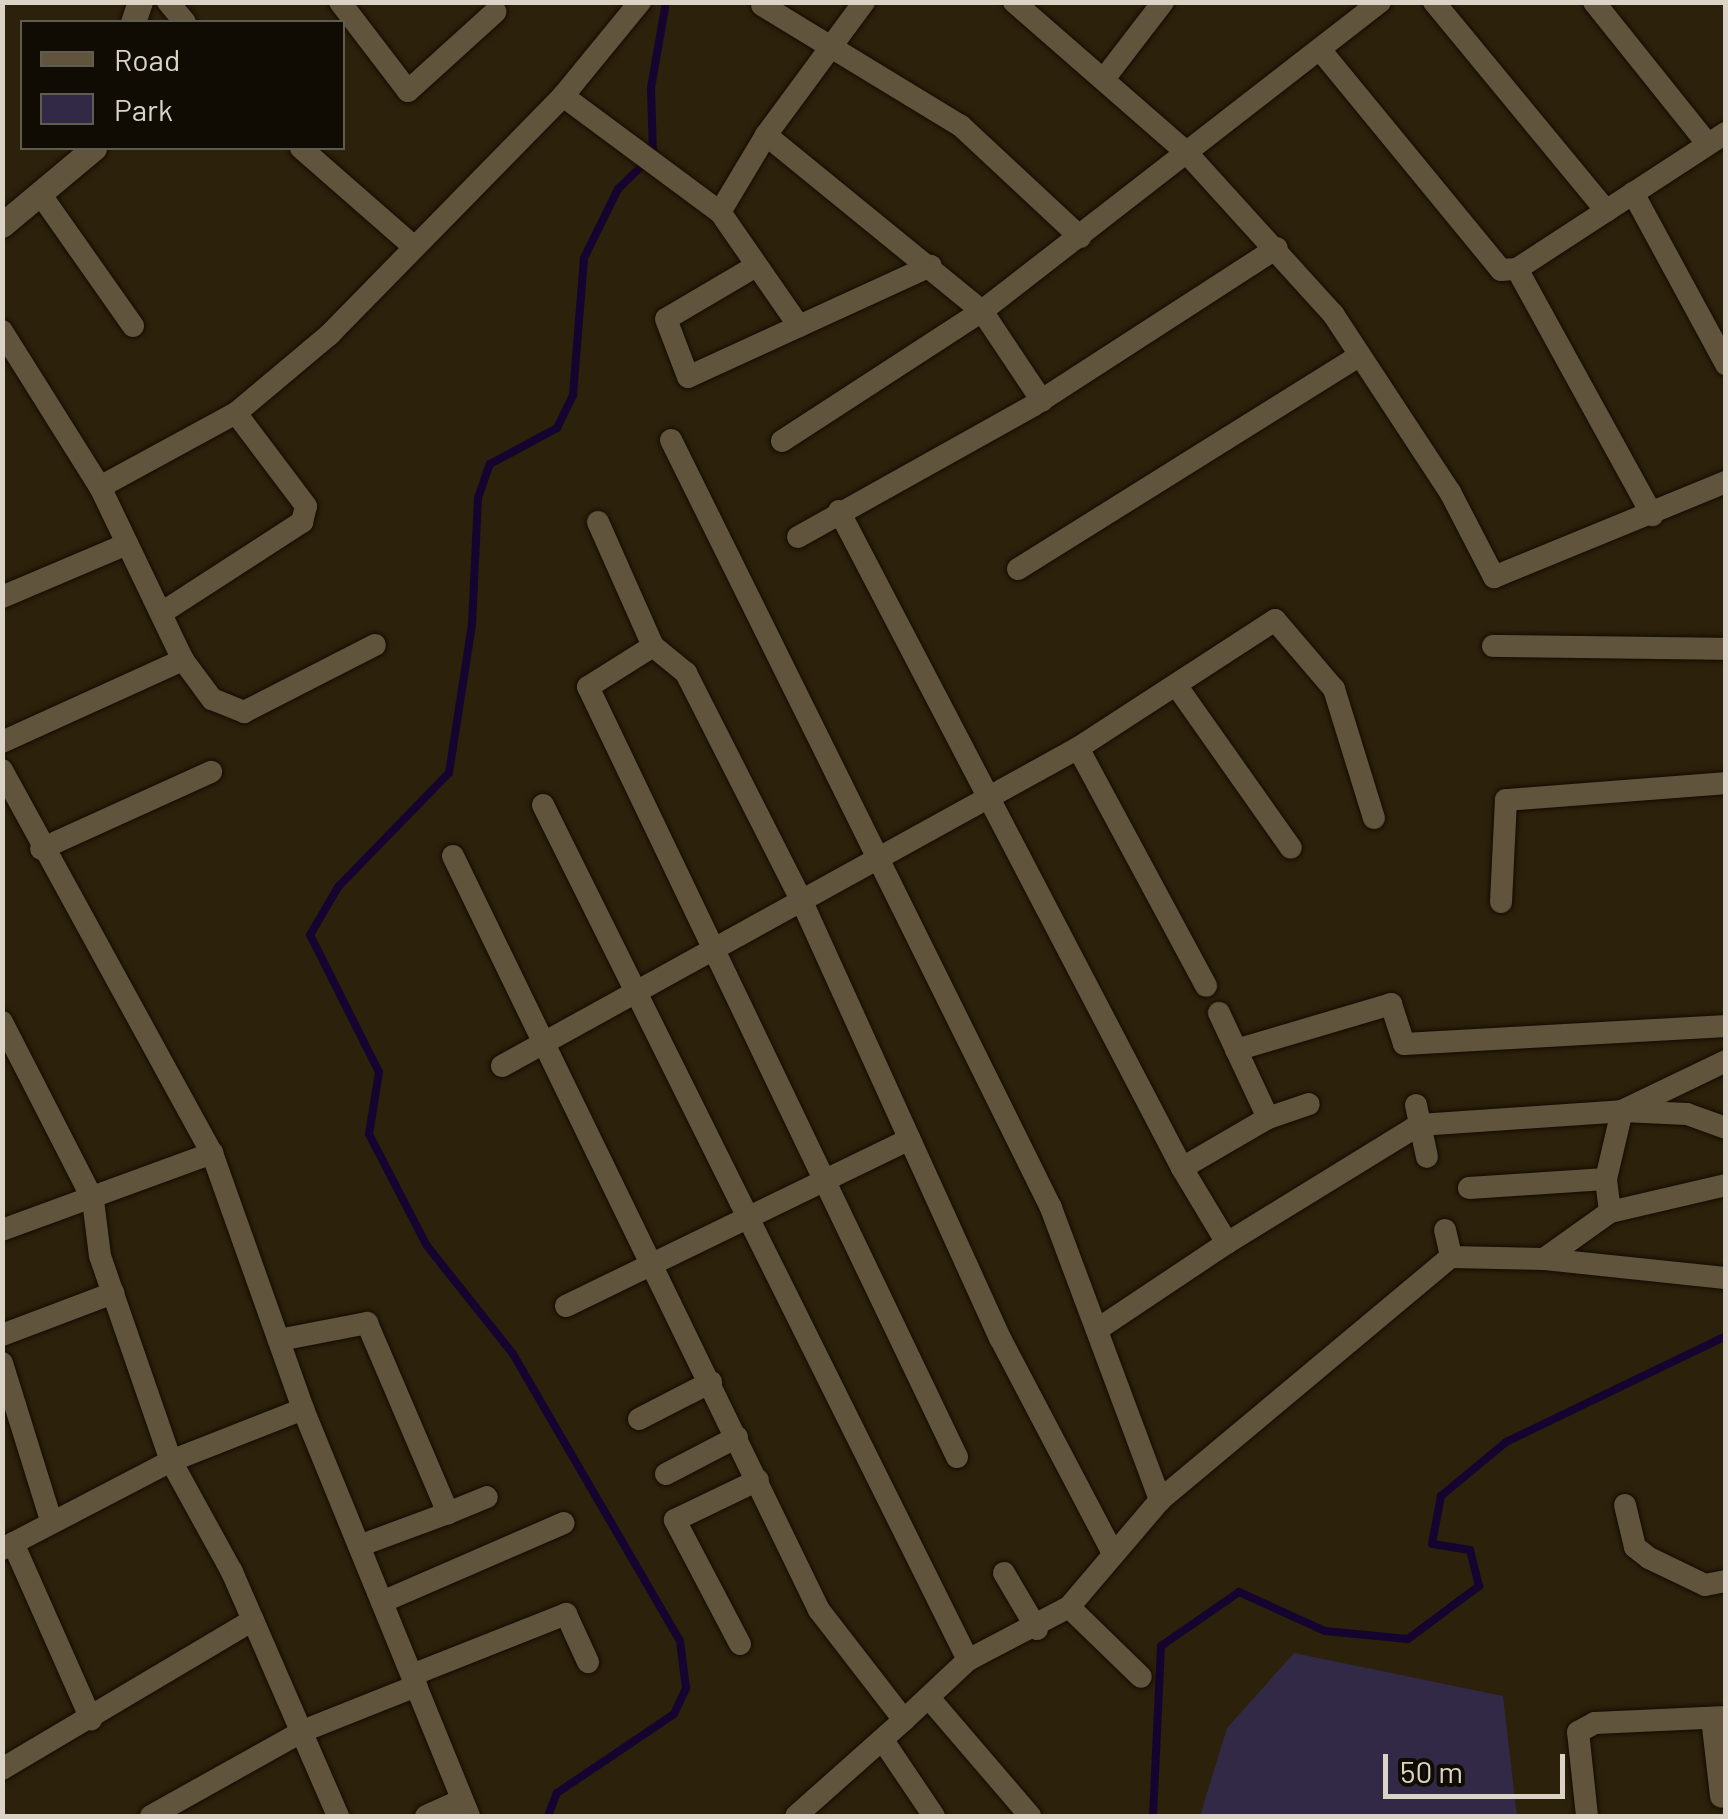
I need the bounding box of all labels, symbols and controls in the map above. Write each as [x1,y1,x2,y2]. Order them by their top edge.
legend [20,20,345,150]
text: Road [114,41,180,77]
text: Park [114,91,173,127]
scale bar [1388,1734,1570,1796]
text: 50 m [1400,1753,1463,1789]

